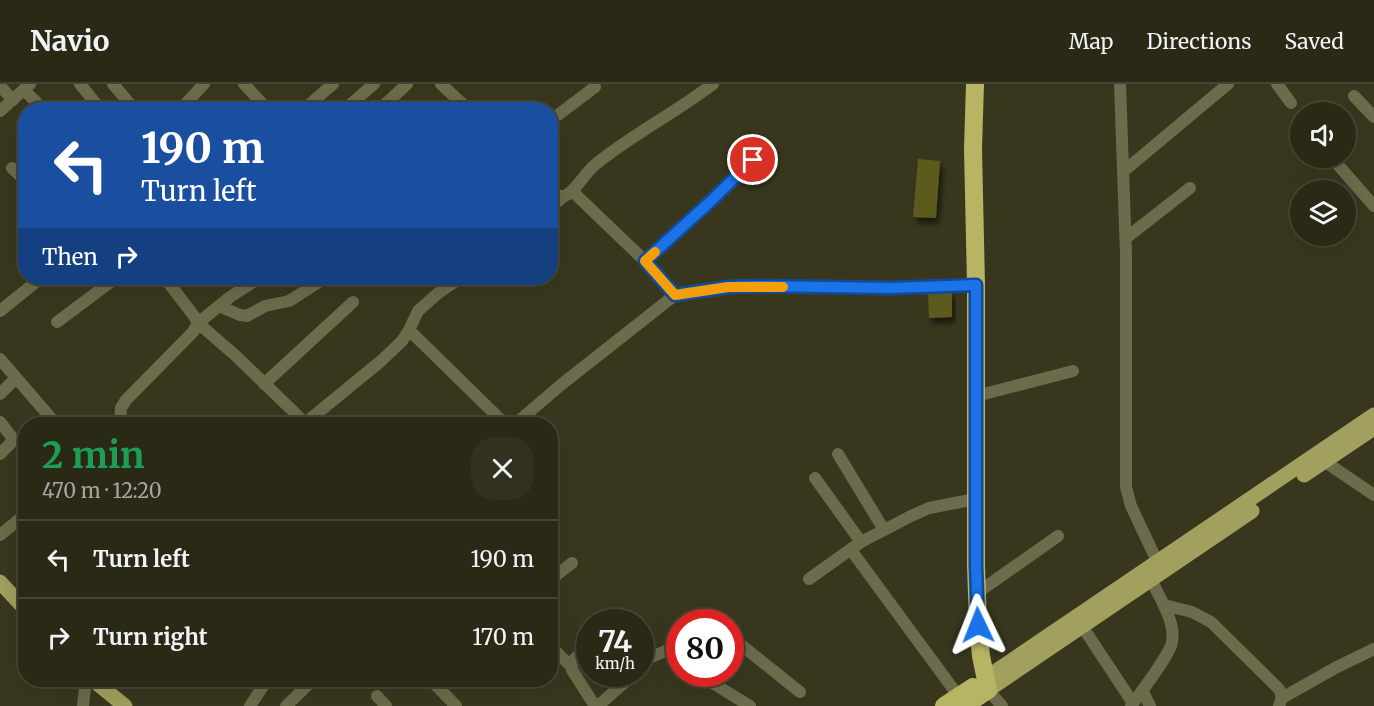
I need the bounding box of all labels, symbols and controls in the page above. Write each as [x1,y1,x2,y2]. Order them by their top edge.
text: Navio [30,23,110,59]
text: Map [1069,28,1113,55]
text: Directions [1146,28,1251,55]
text: Saved [1284,28,1344,55]
map controls [1290,102,1356,246]
button: sound [1290,102,1356,168]
text: 190 m [141,122,264,174]
icon: left [42,126,120,204]
pin [727,134,778,185]
icon: arrive [736,143,769,176]
text: Turn left [141,174,256,208]
button: layers [1290,180,1356,246]
icon: right [110,240,143,273]
text: Then [42,243,98,271]
text: 2 min [42,433,145,478]
button: close [471,437,534,500]
text: 470 m · 12:20 [42,478,162,503]
icon: left [42,543,75,576]
text: Turn left [93,545,190,573]
text: 190 m [471,545,534,573]
position arrow [946,593,1010,657]
speed limit sign: 80 [666,609,744,687]
icon: right [42,621,75,654]
text: 74 [598,622,632,660]
text: Turn right [93,623,207,651]
text: 170 m [472,623,534,651]
text: km/h [595,654,635,673]

